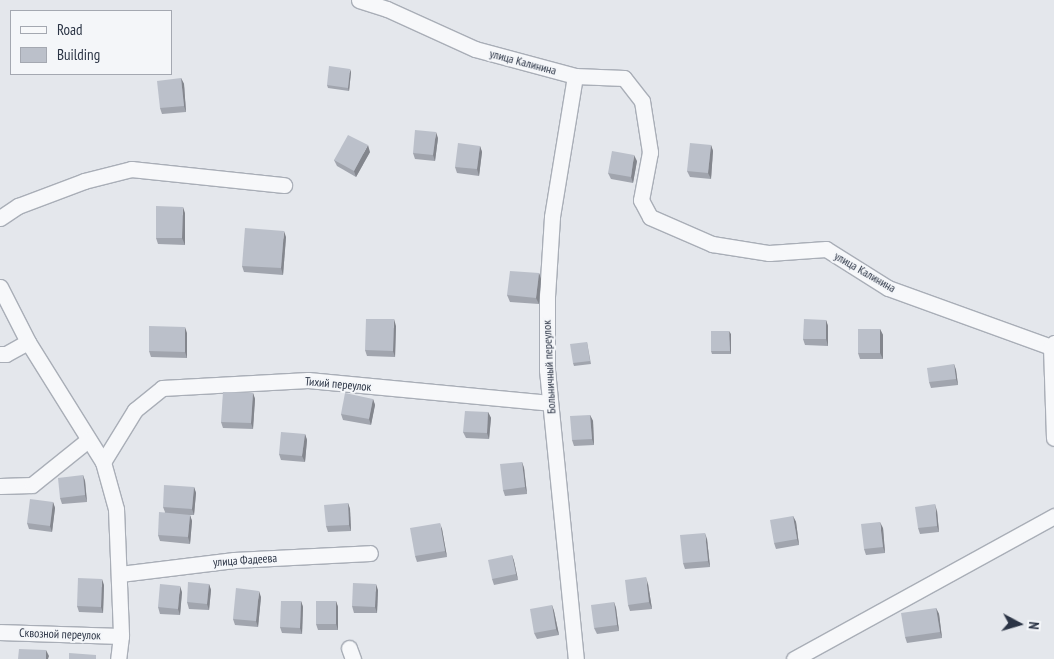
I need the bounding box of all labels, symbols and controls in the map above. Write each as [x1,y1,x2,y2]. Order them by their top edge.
legend [10,10,172,75]
text: Road [57,20,83,39]
text: Building [57,45,100,64]
street label: улица Калинина [488,46,558,78]
street label: улица Калинина [832,249,898,295]
street label: Больничный переулок [539,320,559,414]
street label: Тихий переулок [304,374,372,394]
street label: улица Фадеева [212,551,278,569]
north arrow [994,599,1044,649]
text: N [1025,621,1043,630]
street label: Сквозной переулок [19,625,101,643]

